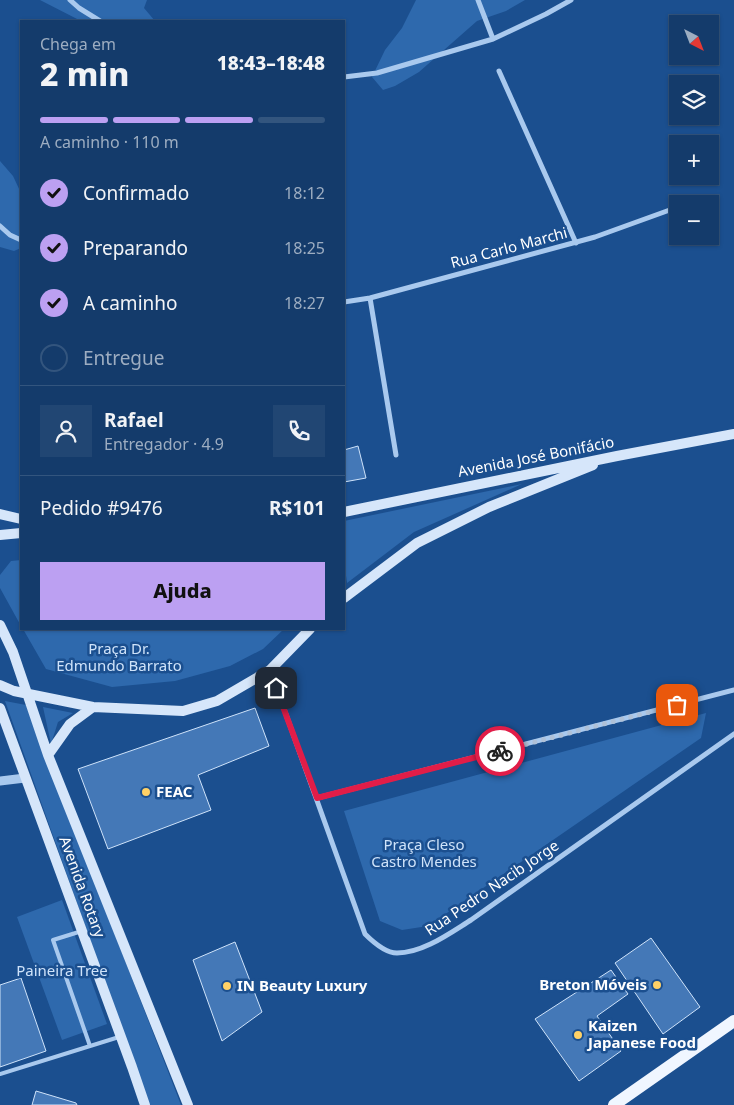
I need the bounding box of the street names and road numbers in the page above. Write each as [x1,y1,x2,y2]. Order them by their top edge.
street label: Rua Carlo Marchi [448,222,569,272]
street label: Avenida José Bonifácio [456,431,616,481]
street label: Avenida Rotary [55,833,111,940]
street label: Rua Pedro Nacib Jorge [421,835,562,939]

